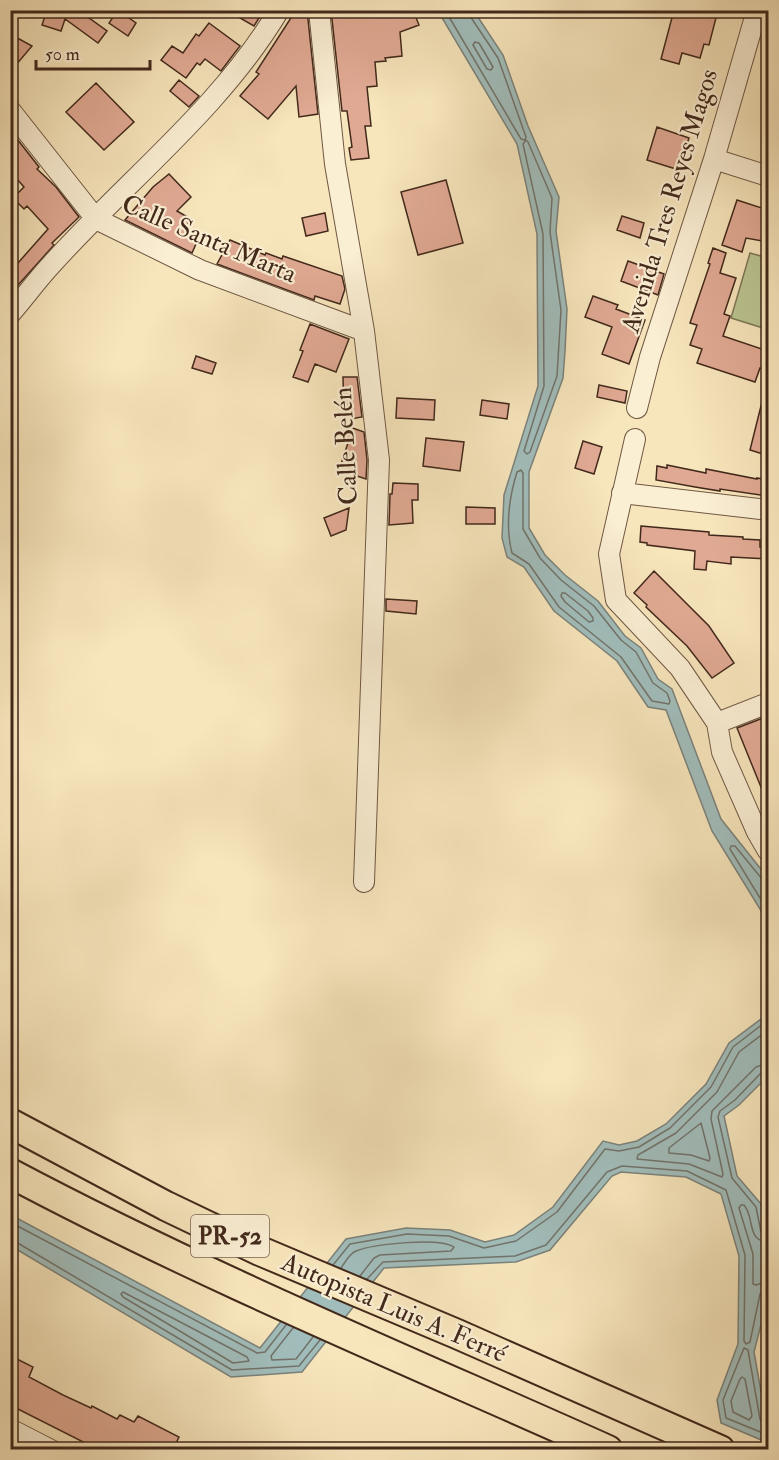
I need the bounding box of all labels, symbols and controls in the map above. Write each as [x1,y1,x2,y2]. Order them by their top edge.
scale bar [36,33,150,71]
text: 50 m [45,43,80,66]
street label: Avenida Tres Reyes Magos [614,65,725,338]
street label: Calle Santa Marta [117,188,301,290]
street label: Calle Belén [327,386,365,506]
road number: PR-52 [191,1215,269,1257]
street label: Autopista Luis A. Ferré [275,1246,511,1371]

